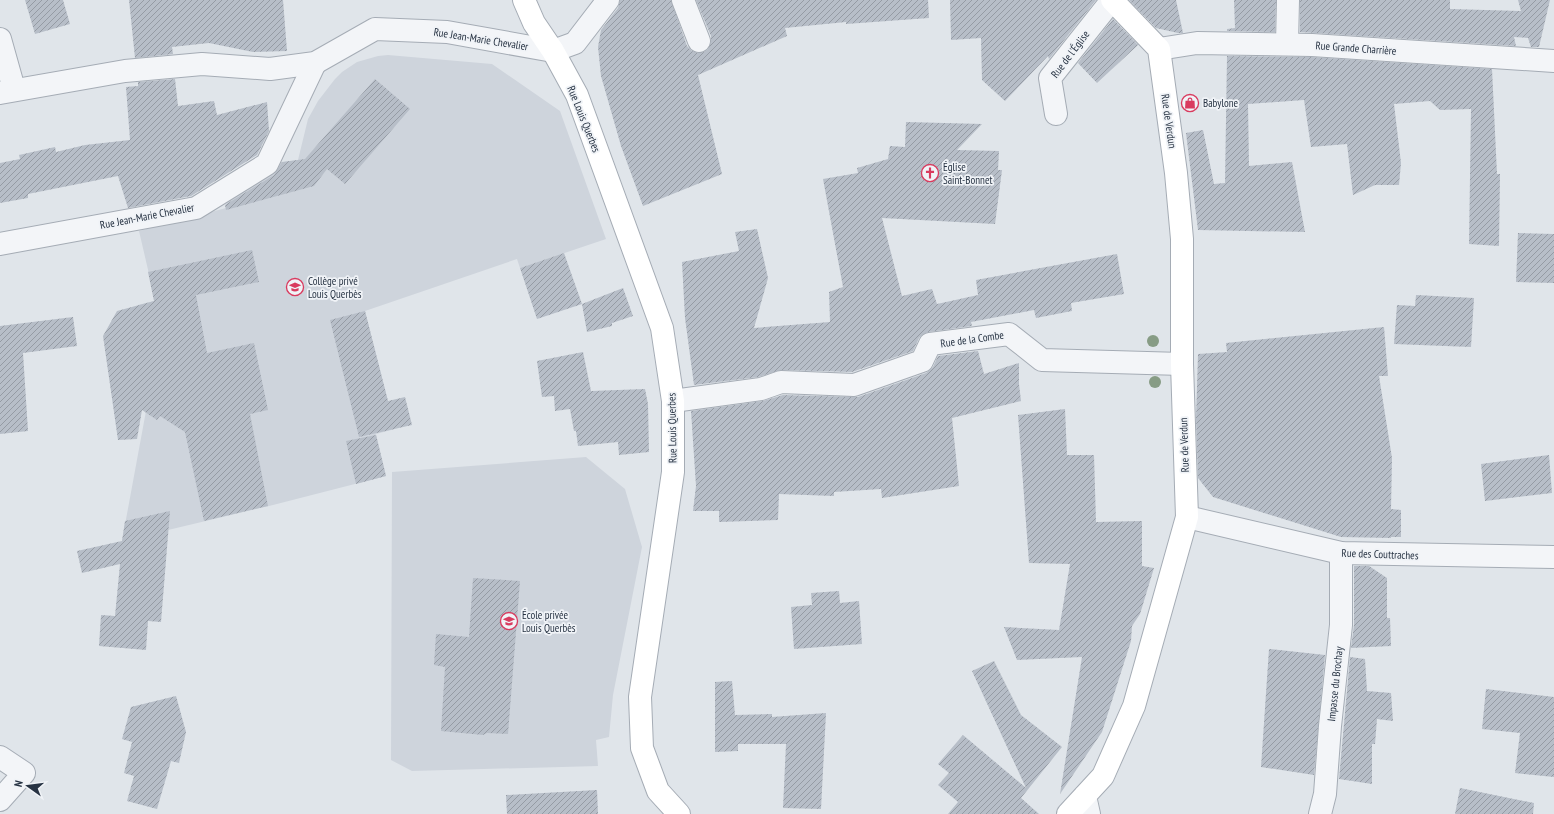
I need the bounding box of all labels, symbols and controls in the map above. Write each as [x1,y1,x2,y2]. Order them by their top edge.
street label: Rue Jean-Marie Chevalier [433,25,529,53]
street label: Rue de l'Église [1048,27,1093,80]
street label: Rue Grande Charrière [1315,38,1397,58]
street label: Rue Louis Querbes [564,84,604,155]
street label: Rue de Verdun [1158,93,1180,149]
shop icon: Babylone [1180,93,1200,113]
place label: Babylone [1203,96,1239,110]
place label: Église Saint-Bonnet [943,160,992,187]
church icon: Église Saint-Bonnet [920,163,940,183]
street label: Rue Jean-Marie Chevalier [99,200,195,232]
place label: Collège privé Louis Querbès [308,274,362,301]
school or university icon: Collège privé Louis Querbès [285,277,305,297]
street label: Rue de la Combe [939,328,1005,350]
street label: Rue Louis Querbes [664,392,680,463]
street label: Rue de Verdun [1176,417,1192,473]
street label: Rue des Couttraches [1341,546,1419,562]
place label: École privée Louis Querbès [522,608,576,635]
school or university icon: École privée Louis Querbès [499,611,519,631]
street label: Impasse du Brochay [1324,645,1346,722]
north arrow [8,766,48,806]
text: N [11,779,26,788]

